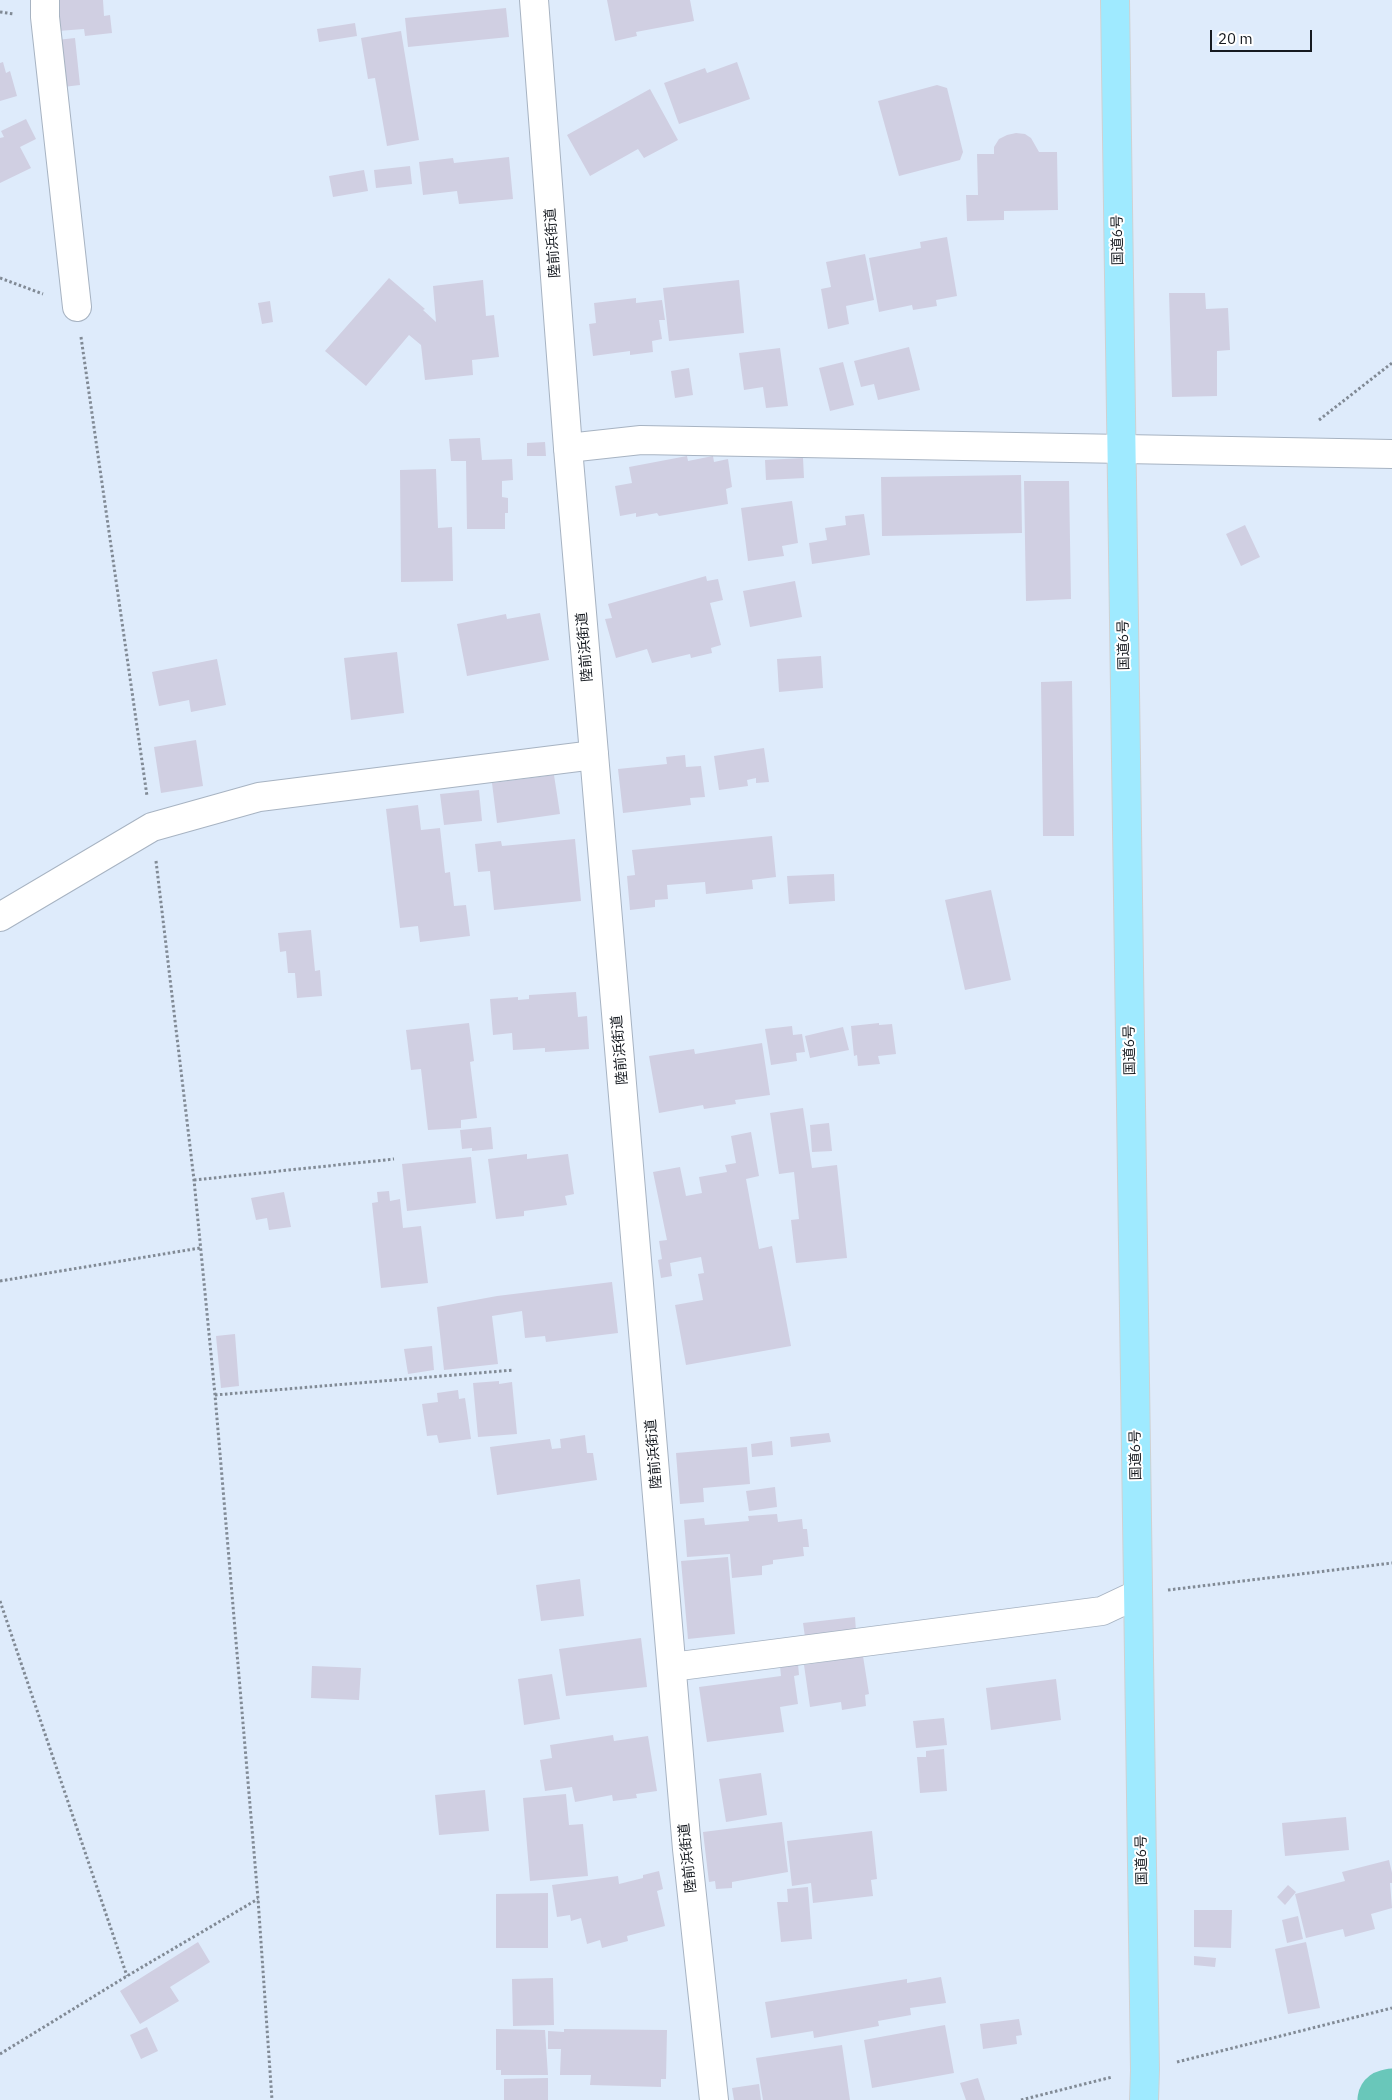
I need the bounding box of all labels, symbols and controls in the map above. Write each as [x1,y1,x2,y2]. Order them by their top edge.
scale bar [1212,20,1314,52]
text: 20 m [1218,29,1253,48]
street label: 陸前浜街道 [542,207,564,279]
street label: 国道6号 [1109,215,1127,265]
street label: 陸前浜街道 [574,611,596,683]
street label: 国道6号 [1115,620,1133,670]
street label: 陸前浜街道 [609,1014,631,1086]
street label: 国道6号 [1121,1025,1139,1075]
street label: 陸前浜街道 [643,1418,665,1490]
street label: 国道6号 [1127,1430,1145,1480]
street label: 陸前浜街道 [676,1822,700,1894]
street label: 国道6号 [1133,1835,1151,1885]

